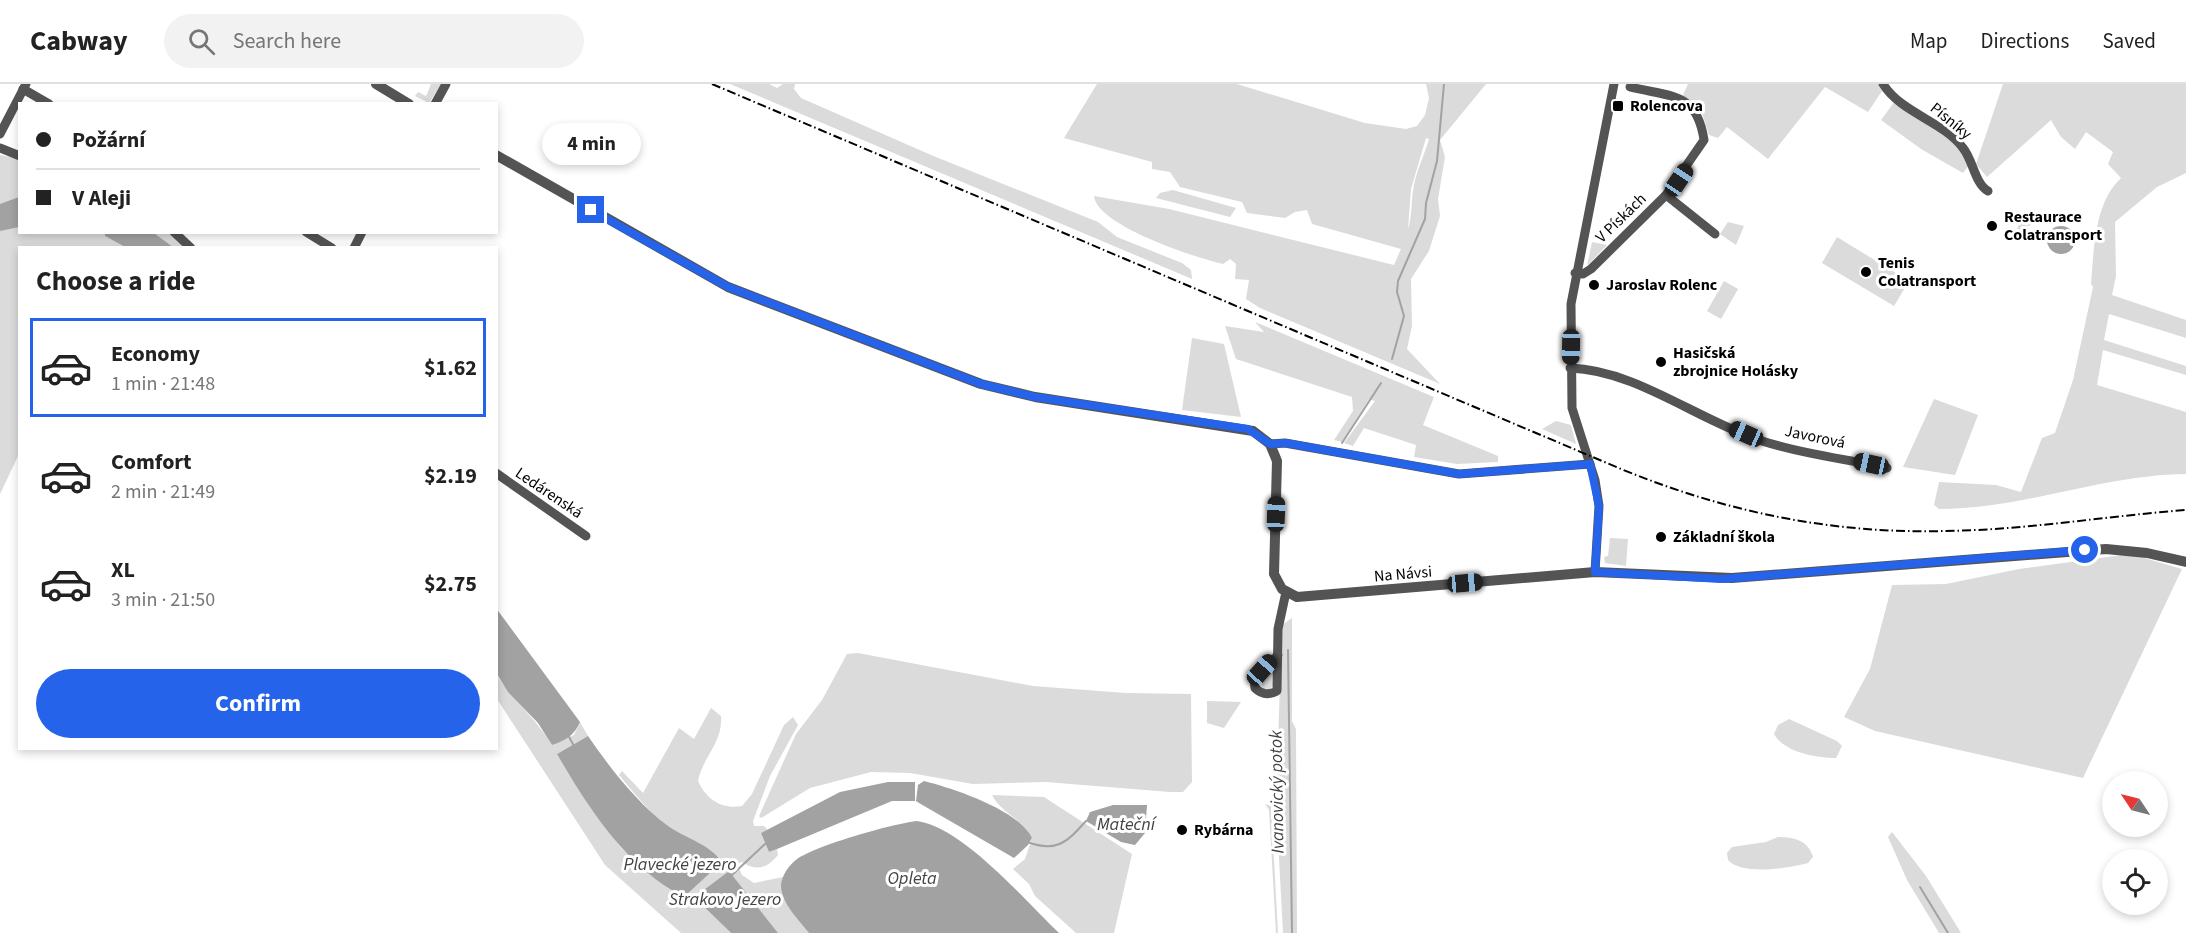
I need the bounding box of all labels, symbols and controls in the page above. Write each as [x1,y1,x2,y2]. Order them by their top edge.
search box [164,14,584,68]
text: Cabway [30,21,128,61]
icon: search [185,25,218,58]
text: Search here [233,25,341,57]
text: Map [1910,26,1948,56]
text: Directions [1981,26,2069,56]
text: Saved [2102,26,2156,56]
place label: Rolencova [1630,95,1703,117]
street label: Písníky [1926,97,1977,145]
marker: Rolencova [1611,99,1625,113]
callout: 4 min [542,123,640,165]
text: Požární [72,124,145,156]
text: 4 min [567,130,616,158]
car [1661,160,1697,200]
text: V Aleji [72,182,131,214]
street label: V Pískách [1591,188,1651,248]
route end [577,196,604,223]
place label: Restaurace Colatransport [2004,206,2102,246]
marker: Restaurace Colatransport [1985,219,1999,233]
place label: Tenis Colatransport [1878,252,1976,292]
text: Choose a ride [36,262,196,301]
marker: Tenis Colatransport [1859,265,1873,279]
place label: Jaroslav Rolenc [1606,274,1718,296]
marker: Jaroslav Rolenc [1587,278,1601,292]
car [1562,329,1580,365]
text: Economy [111,338,200,370]
icon: car [39,341,93,395]
place label: Hasičská zbrojnice Holásky [1673,342,1799,382]
text: $1.62 [424,352,477,384]
marker: Hasičská zbrojnice Holásky [1654,355,1668,369]
text: 1 min · 21:48 [111,370,215,398]
car [1726,418,1766,450]
street label: Javorová [1783,420,1847,454]
text: Comfort [111,446,192,478]
icon: car [39,449,93,503]
car [1852,451,1890,477]
text: $2.19 [424,460,477,492]
street label: Ledárenská [511,462,587,524]
text: 2 min · 21:49 [111,478,215,506]
car [1266,496,1286,532]
place label: Základní škola [1673,526,1775,548]
marker: Základní škola [1654,530,1668,544]
route start [2071,536,2098,563]
text: XL [111,554,135,586]
icon: car [39,557,93,611]
street label: Na Návsi [1373,561,1433,587]
text: $2.75 [424,568,477,600]
car [1446,572,1484,594]
text: 3 min · 21:50 [111,586,215,614]
car [1243,651,1281,689]
button: Confirm [36,669,480,738]
water label: Ivanovický potok [1263,730,1291,854]
north arrow [2102,771,2168,837]
map controls [2102,771,2168,915]
water label: Mateční [1097,812,1158,837]
place label: Rybárna [1194,819,1254,841]
marker: Rybárna [1175,823,1189,837]
button: locate [2102,849,2168,915]
water label: Plavecké jezero [624,852,737,877]
water label: Opleta [887,866,937,891]
water label: Strakovo jezero [669,887,781,912]

